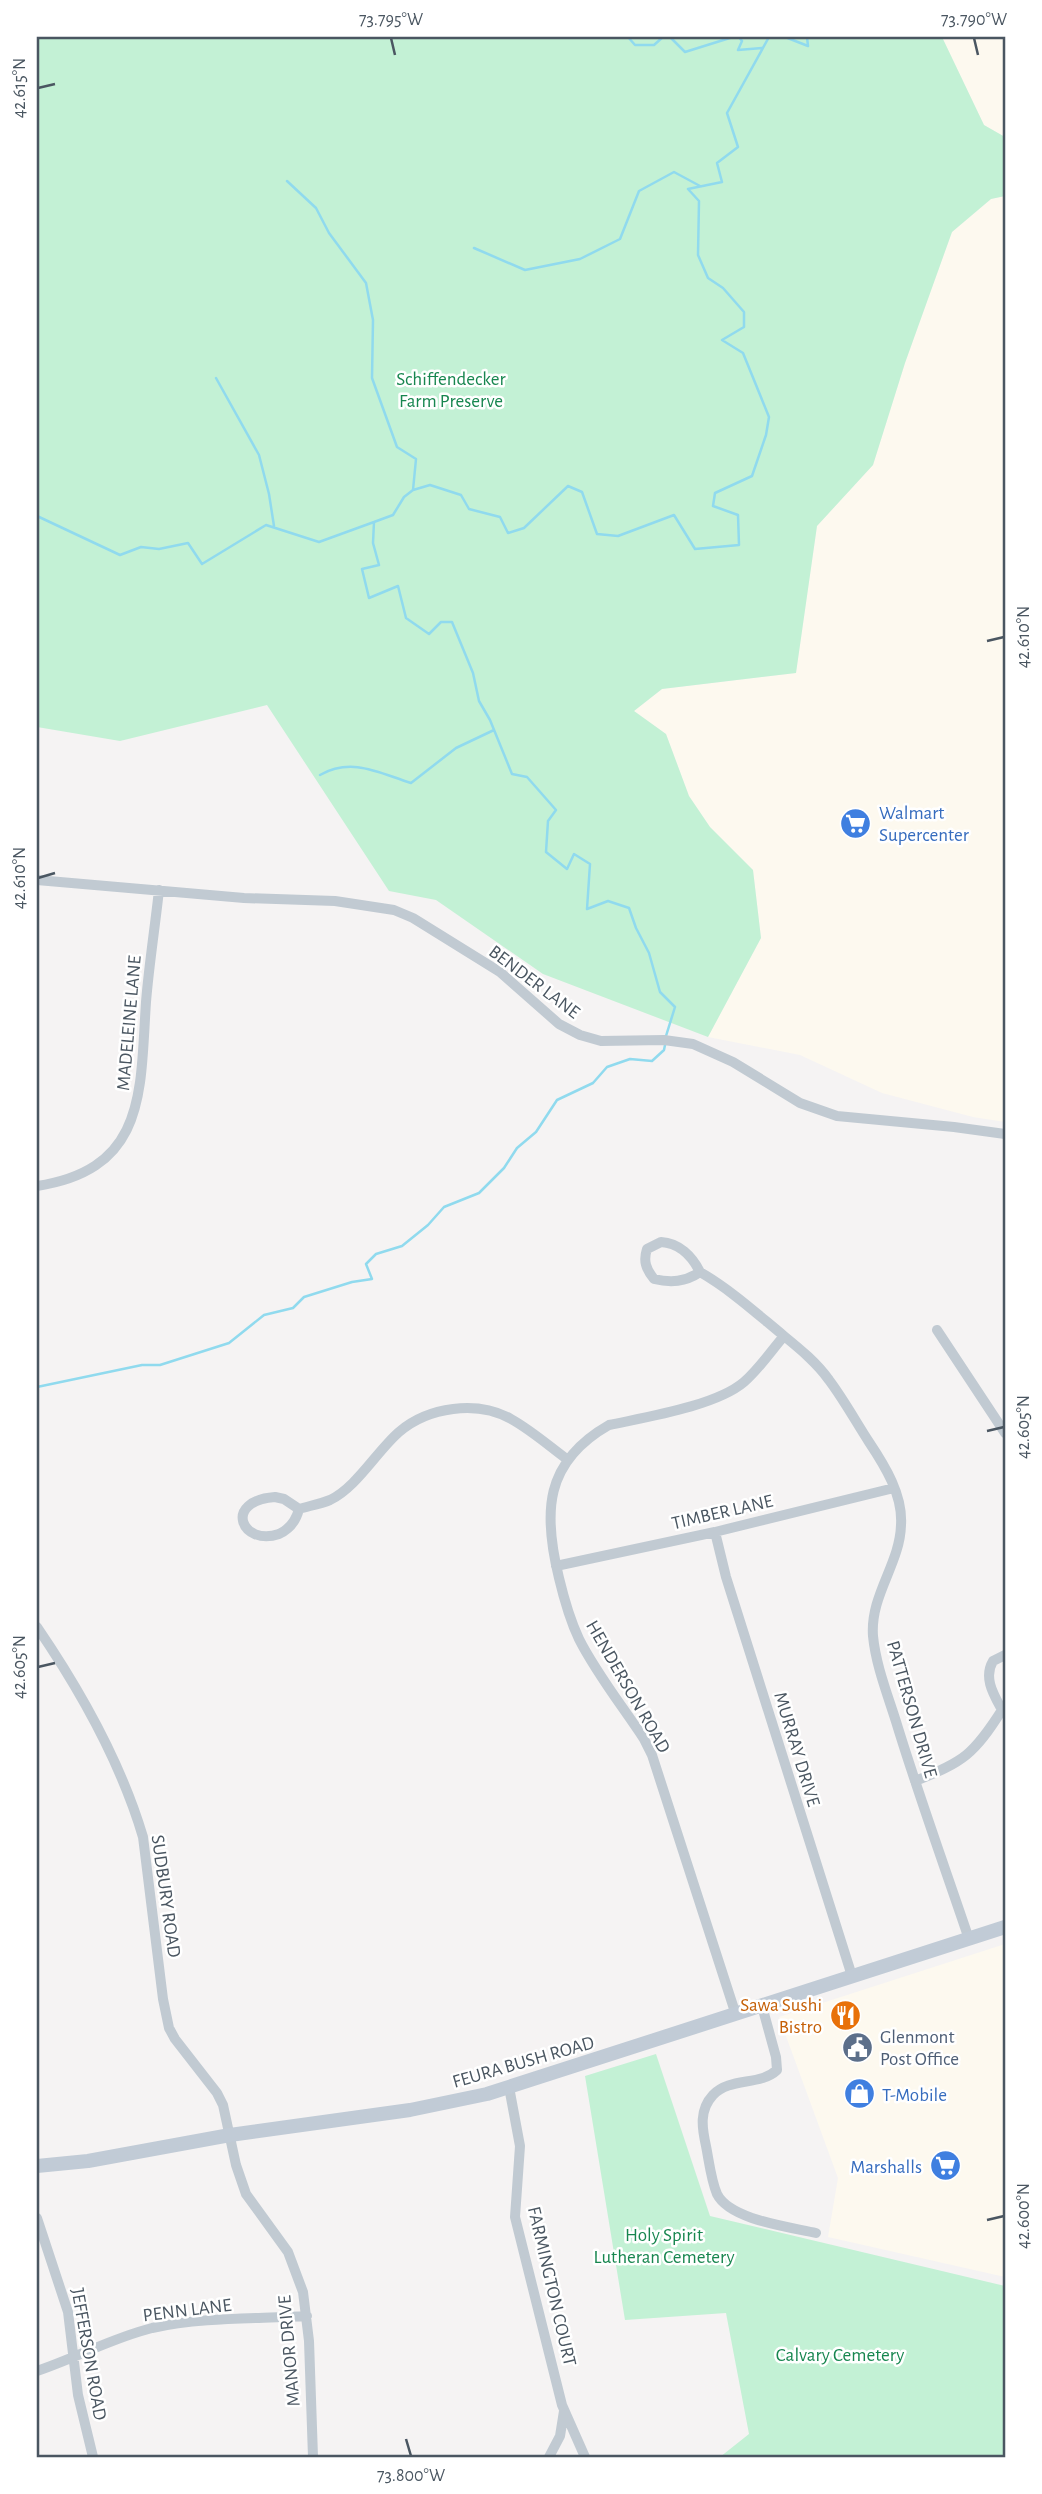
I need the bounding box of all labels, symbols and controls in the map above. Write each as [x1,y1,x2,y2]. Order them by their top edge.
text: 73.795°W [359,11,423,29]
text: 73.790°W [941,11,1007,29]
text: 42.615°N [11,58,29,118]
park label: Schiffendecker Farm Preserve [396,370,506,411]
text: 42.610°N [1015,606,1033,668]
place label: Walmart Supercenter [879,804,969,845]
supermarket icon: Walmart Supercenter [839,806,873,840]
text: 42.610°N [11,847,29,909]
street label: BENDER LANE [485,942,583,1022]
street label: MADELEINE LANE [114,955,145,1092]
text: 42.605°N [1015,1395,1033,1459]
street label: TIMBER LANE [670,1492,775,1533]
street label: HENDERSON ROAD [582,1617,673,1756]
text: 42.605°N [11,1635,29,1699]
street label: PATTERSON DRIVE [883,1639,940,1780]
street label: MURRAY DRIVE [770,1690,823,1809]
street label: SUDBURY ROAD [147,1834,184,1959]
place label: Sawa Sushi Bistro [740,1996,822,2037]
restaurant icon: Sawa Sushi Bistro [828,1998,862,2032]
place label: Glenmont Post Office [880,2028,959,2069]
public building icon: Glenmont Post Office [840,2030,874,2064]
street label: FEURA BUSH ROAD [450,2033,596,2092]
shop icon: T-Mobile [842,2077,876,2111]
place label: T-Mobile [882,2086,947,2105]
supermarket icon: Marshalls [928,2149,962,2183]
place label: Marshalls [850,2158,922,2177]
text: 42.600°N [1015,2183,1033,2249]
street label: FARMINGTON COURT [524,2205,579,2368]
park label: Holy Spirit Lutheran Cemetery [594,2226,735,2267]
street label: JEFFERSON ROAD [68,2287,109,2422]
street label: MANOR DRIVE [275,2294,304,2407]
street label: PENN LANE [142,2296,233,2325]
park label: Calvary Cemetery [776,2346,904,2365]
text: 73.800°W [377,2467,445,2485]

